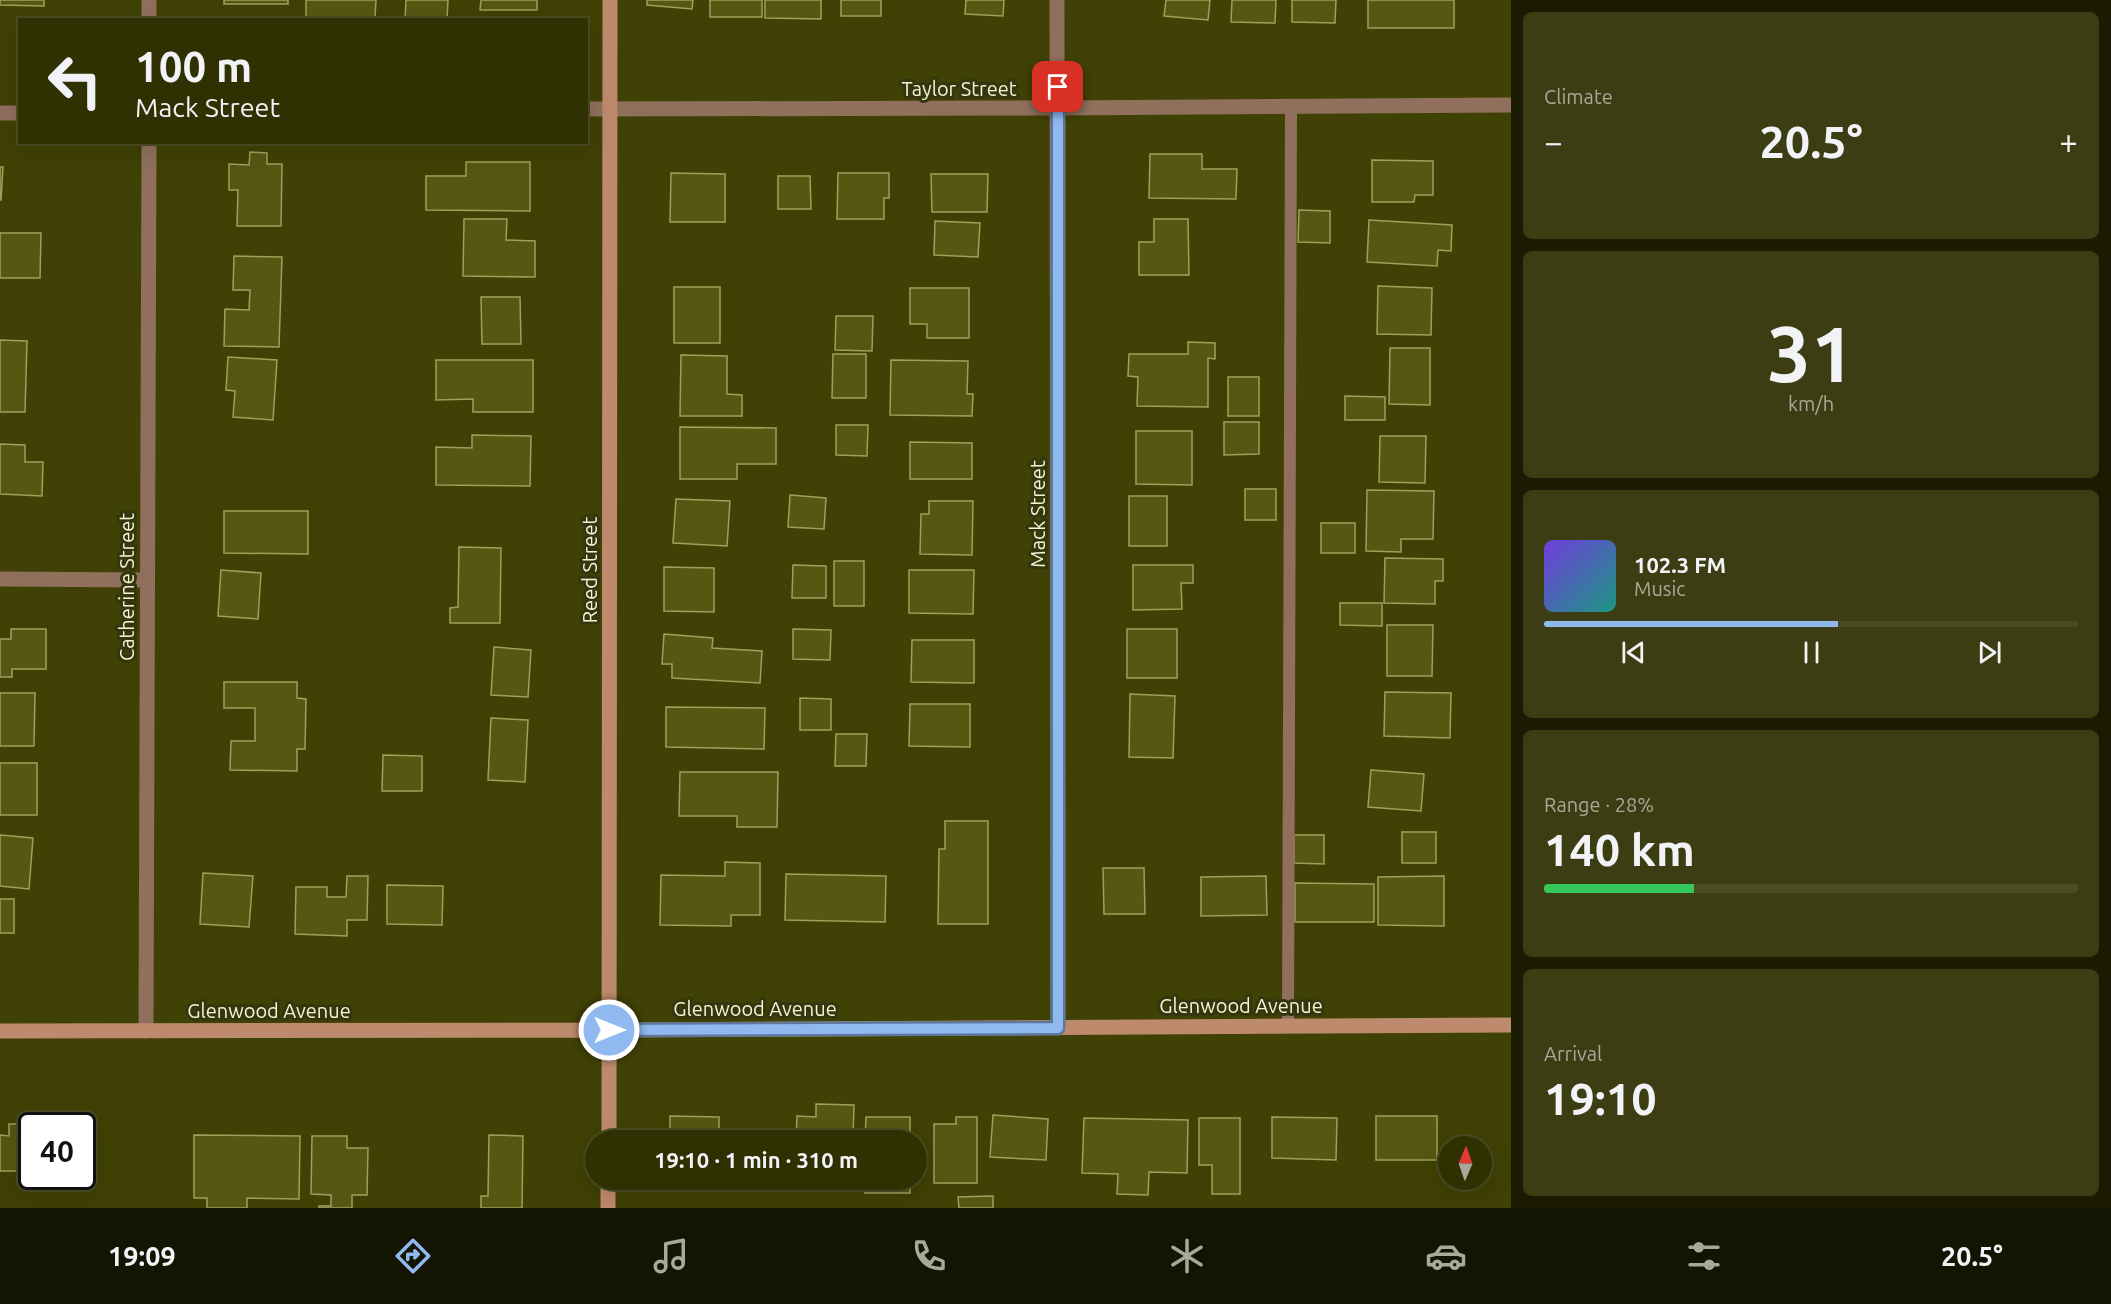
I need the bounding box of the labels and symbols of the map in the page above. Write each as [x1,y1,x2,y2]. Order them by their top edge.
pin [1032,61,1083,112]
street label: Taylor Street [901,77,1017,100]
street label: Mack Street [1026,460,1049,568]
street label: Catherine Street [115,513,138,661]
street label: Reed Street [578,517,601,623]
street label: Glenwood Avenue [1159,994,1323,1017]
street label: Glenwood Avenue [673,997,837,1020]
position arrow [577,998,641,1062]
street label: Glenwood Avenue [187,999,351,1022]
speed limit sign: 40 [18,1112,96,1190]
north arrow [1438,1136,1492,1190]

